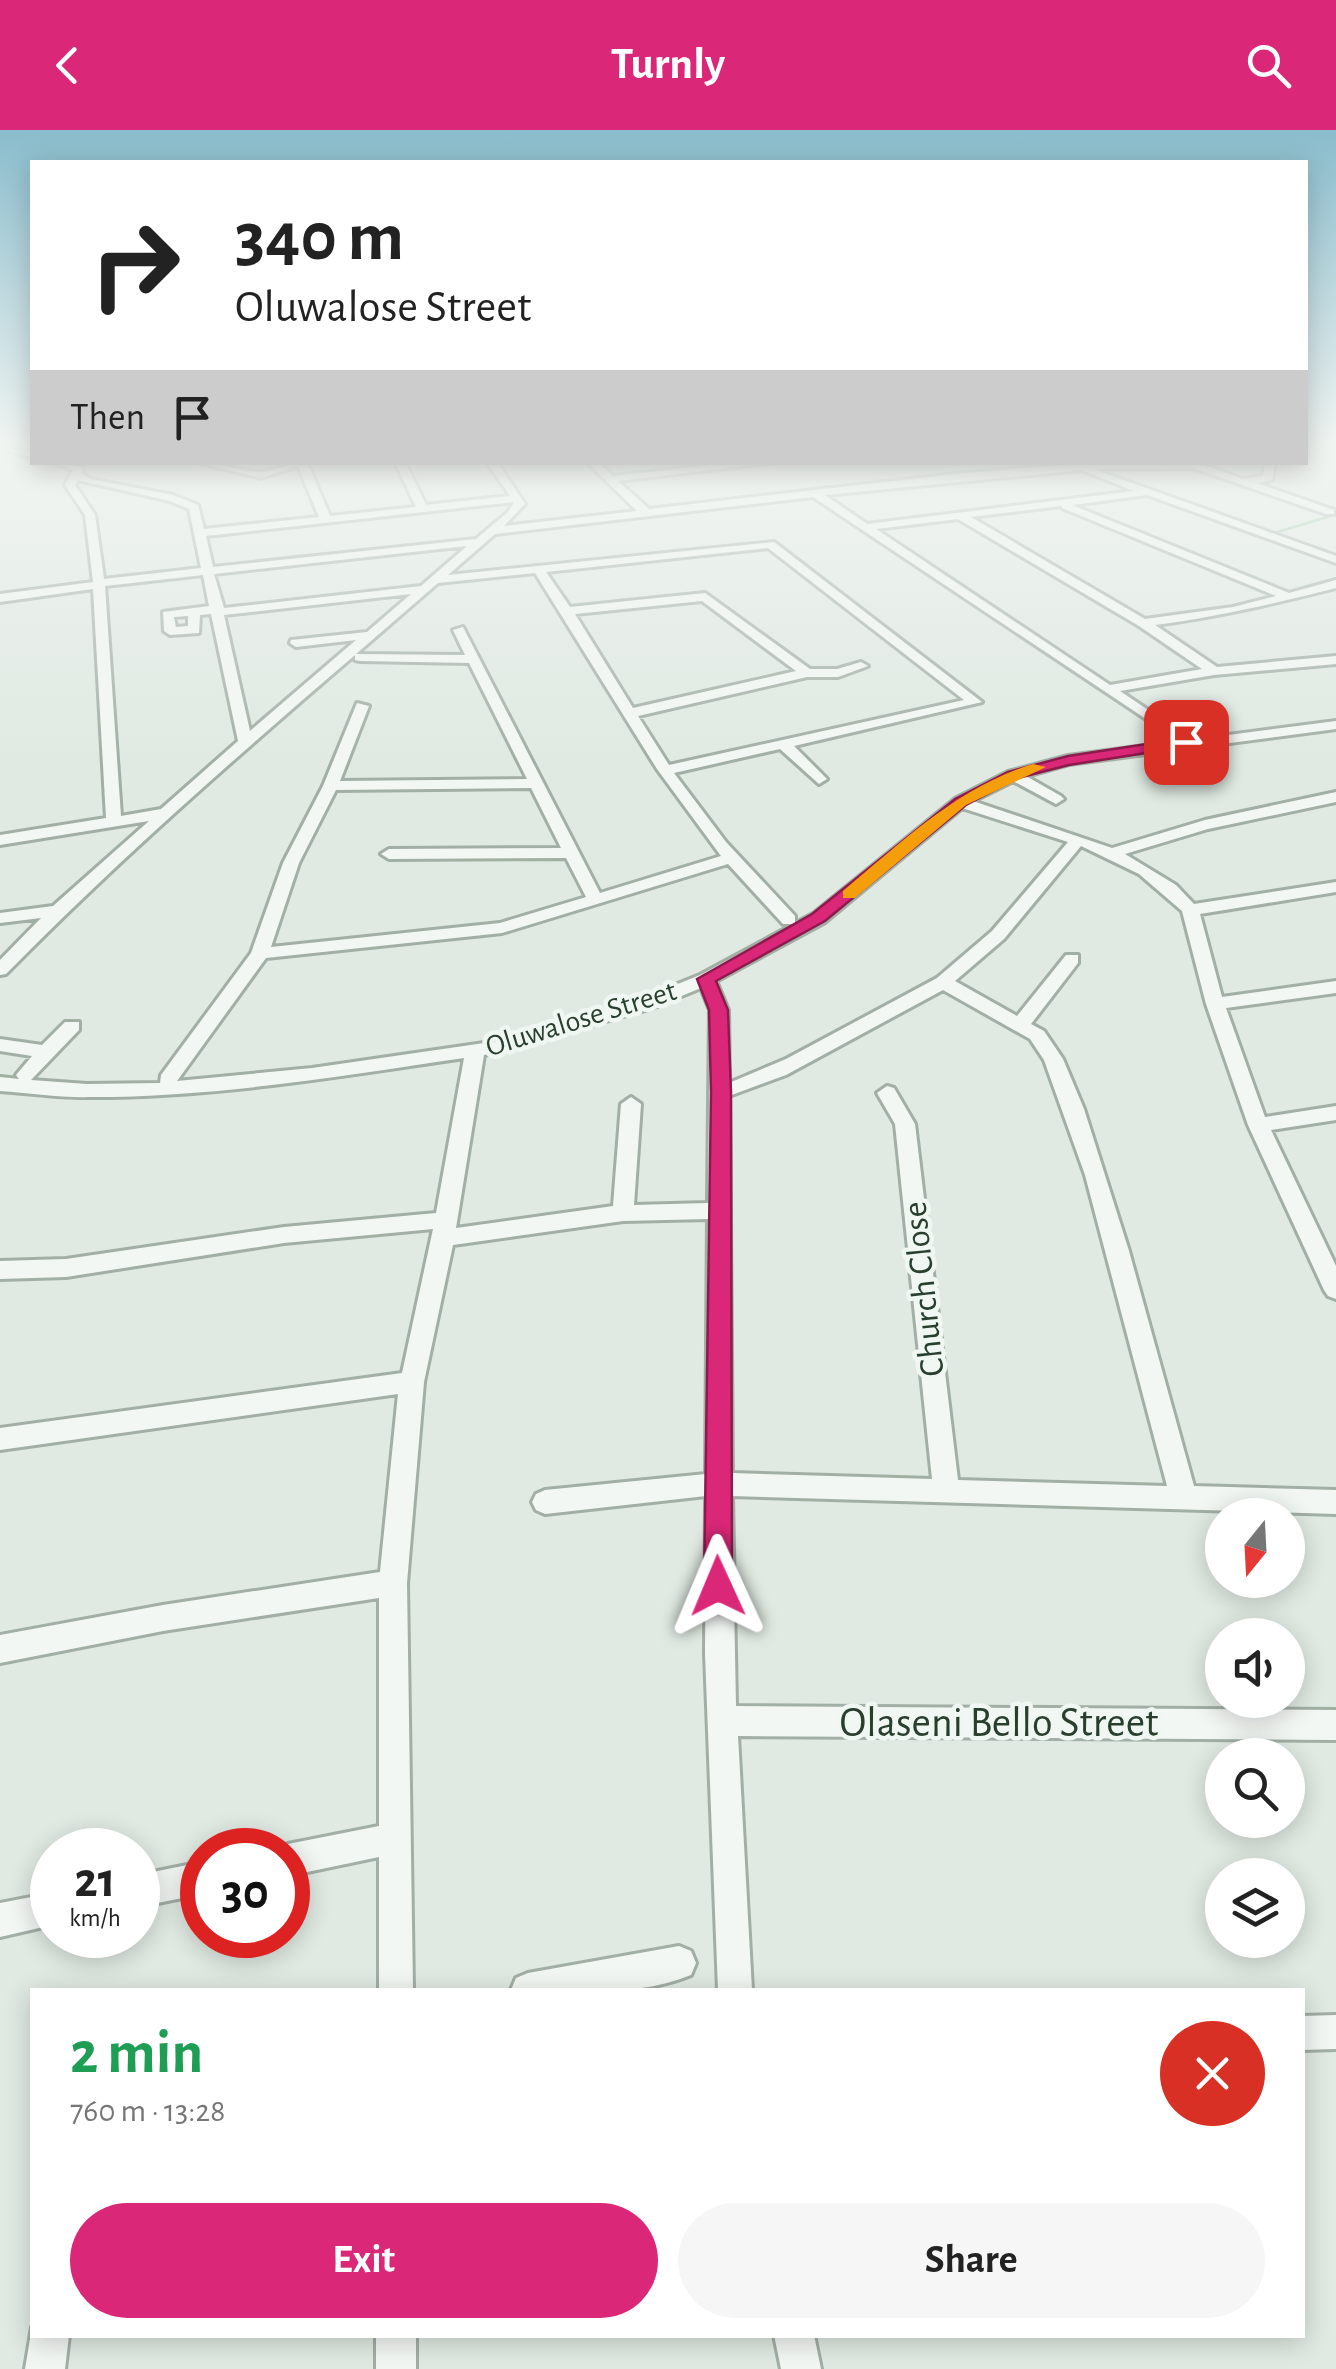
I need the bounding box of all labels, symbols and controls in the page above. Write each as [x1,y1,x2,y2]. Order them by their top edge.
icon: back [40,38,95,93]
icon: search [1241,38,1296,93]
text: Turnly [611,42,725,87]
icon: right [70,200,200,330]
text: 340 m [235,203,404,273]
text: Oluwalose Street [235,285,531,330]
icon: arrive [165,390,220,445]
text: Then [70,399,145,437]
pin [1144,700,1229,785]
icon: arrive [1159,715,1214,770]
street label: Oluwalose Street [482,976,680,1062]
street label: Church Close [897,1200,951,1378]
north arrow [1205,1498,1305,1598]
map controls [1205,1498,1305,1958]
position arrow [666,1534,770,1638]
button: sound [1205,1618,1305,1718]
street label: Olaseni Bello Street [840,1702,1158,1744]
button: search [1205,1738,1305,1838]
speed limit sign: 30 [180,1828,310,1958]
text: 21 [74,1856,116,1906]
button: layers [1205,1858,1305,1958]
text: km/h [69,1906,121,1931]
button: close [1160,2021,1265,2126]
text: 2 min [70,2024,203,2084]
text: 760 m · 13:28 [70,2095,225,2127]
button: Exit [70,2203,658,2318]
button: Share [678,2203,1265,2318]

